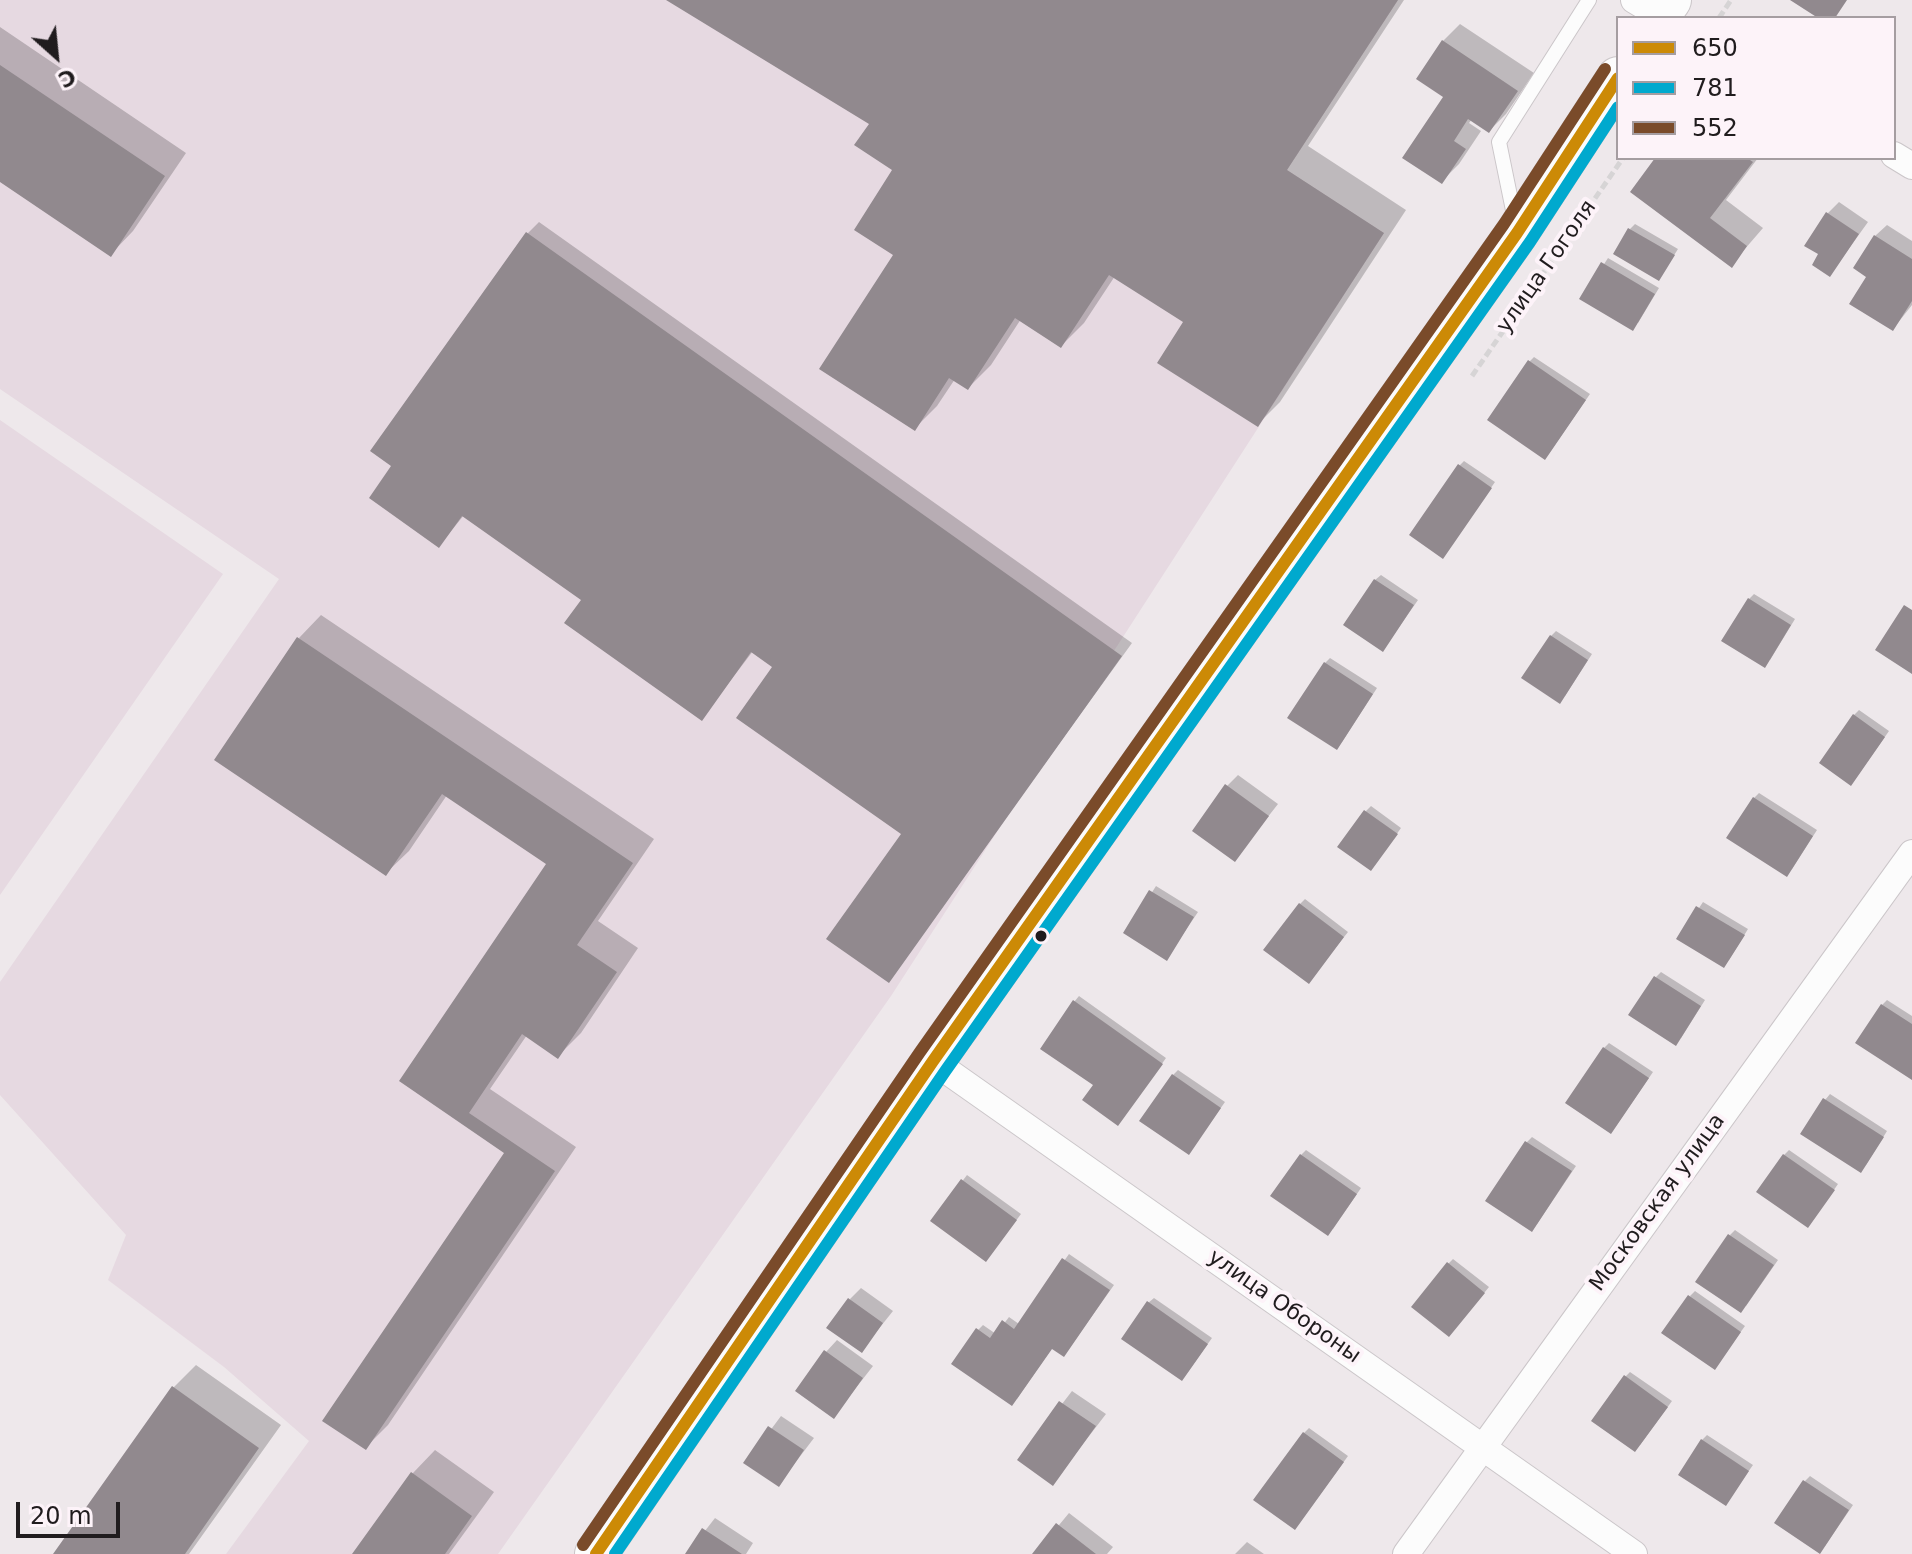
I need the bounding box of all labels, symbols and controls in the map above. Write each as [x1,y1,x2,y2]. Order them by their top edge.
north arrow [16,16,96,96]
legend [1616,16,1896,160]
text: 650 [1692,34,1738,62]
text: С [54,63,80,93]
text: 781 [1692,74,1738,102]
text: 552 [1692,114,1738,142]
street label: улица Гоголя [1491,196,1603,338]
unlabelled marker [1033,928,1049,944]
street label: Московская улица [1585,1109,1731,1297]
street label: улица Обороны [1203,1244,1365,1370]
scale bar [20,1486,124,1536]
text: 20 m [30,1502,92,1530]

